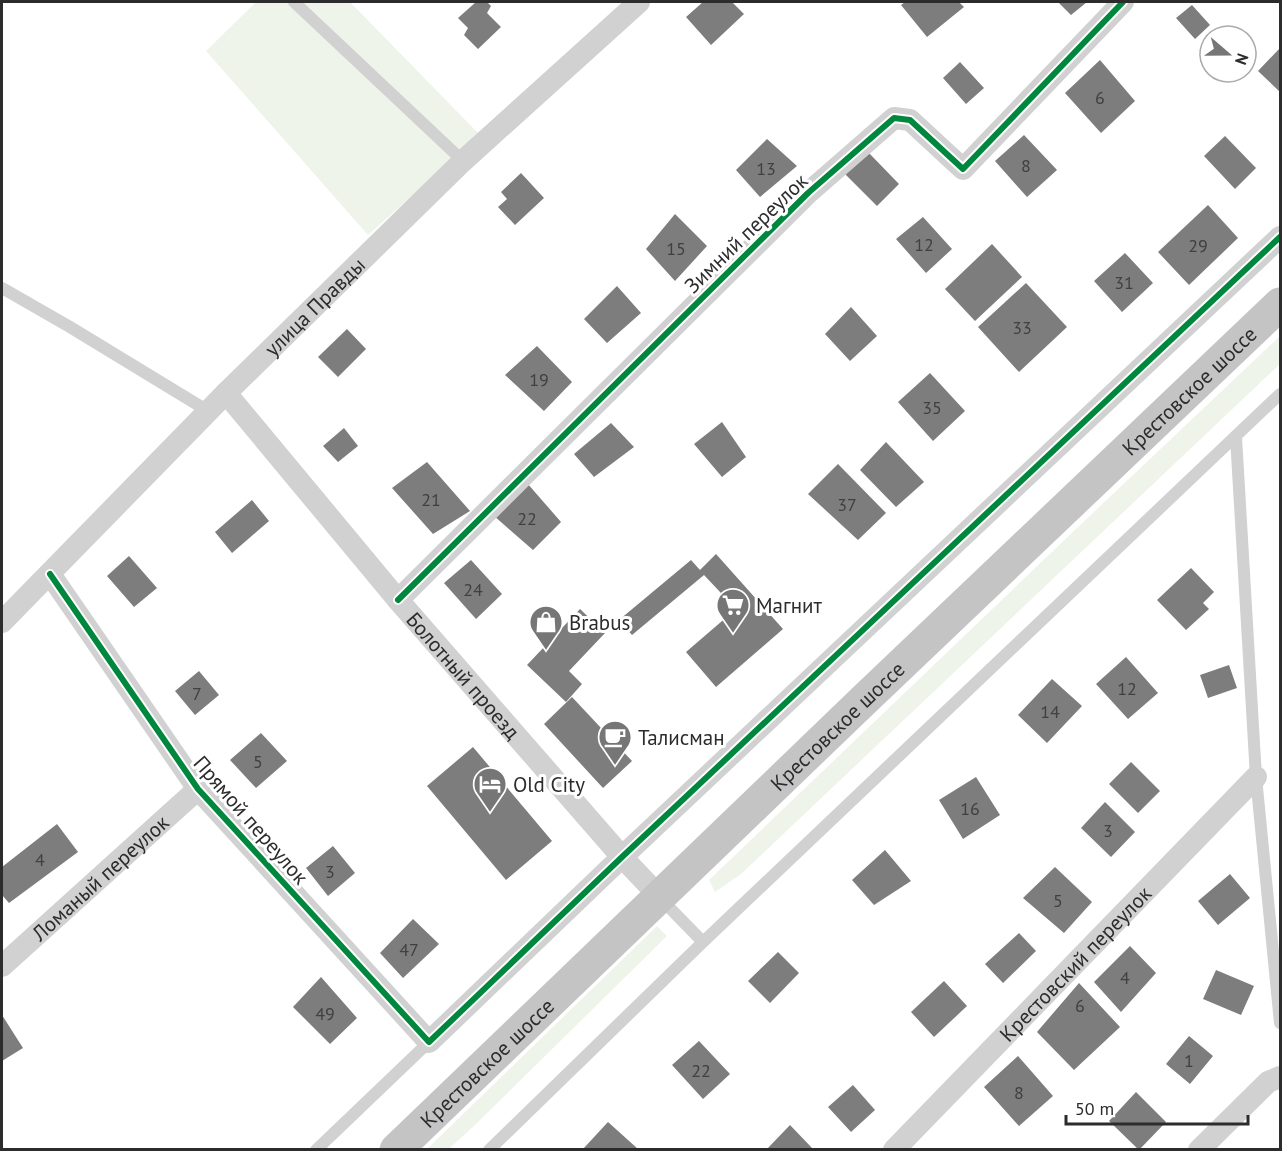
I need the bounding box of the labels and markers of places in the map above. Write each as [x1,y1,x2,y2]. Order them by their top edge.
supermarket icon: Магнит [715,587,751,634]
place label: Магнит [756,592,823,619]
shop icon: Brabus [528,604,564,651]
place label: Brabus [569,609,630,636]
cafe icon: Талисман [597,719,633,766]
place label: Талисман [638,724,725,751]
hotel icon: Old City [472,766,508,813]
place label: Old City [513,771,585,798]

